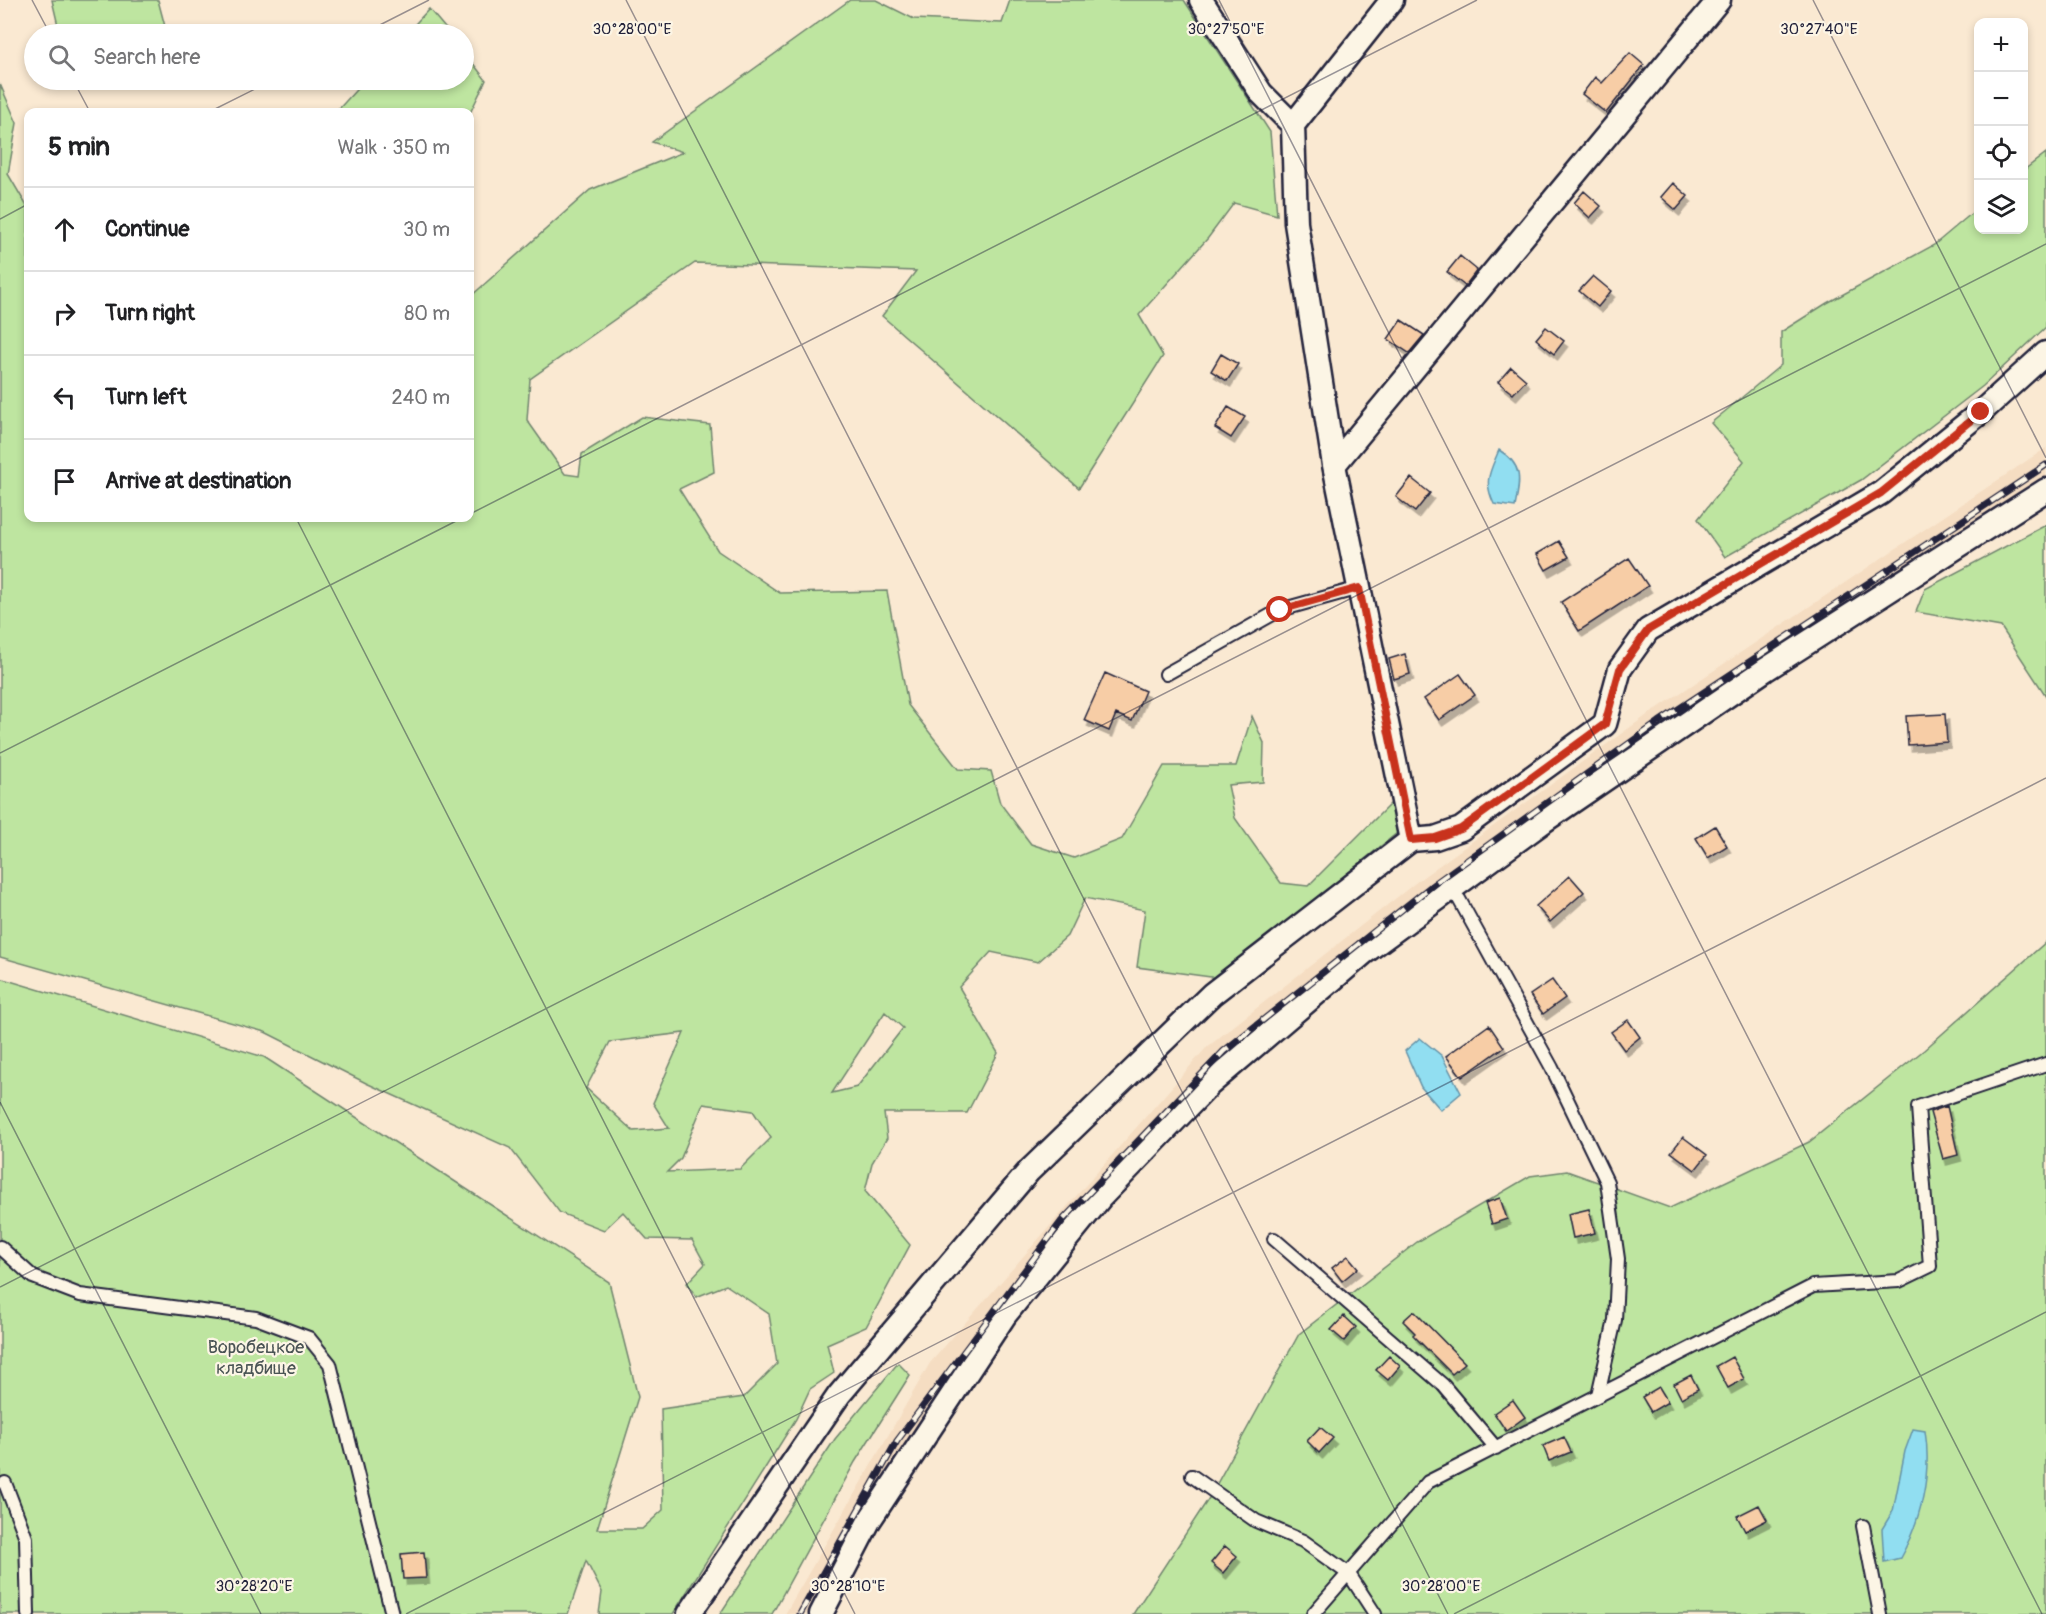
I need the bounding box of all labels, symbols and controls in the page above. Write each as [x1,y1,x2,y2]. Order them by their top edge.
map controls [1974,18,2028,234]
button: + [1974,18,2028,72]
text: 30°28'00"E [593,20,671,39]
text: 30°27'50"E [1188,20,1265,39]
text: 30°27'40"E [1780,20,1858,39]
search box [24,24,474,90]
icon: search [45,41,78,74]
text: Search here [93,43,200,71]
button: − [1974,72,2028,126]
button: locate [1974,126,2028,180]
text: 5 min [48,131,110,163]
text: Walk · 350 m [338,135,450,160]
button: layers [1974,180,2028,234]
icon: ahead [48,213,81,246]
text: Continue [105,215,189,243]
text: 30 m [403,217,450,242]
icon: right [48,297,81,330]
text: Turn right [105,299,195,327]
text: 80 m [404,301,450,326]
icon: left [48,381,81,414]
text: Turn left [105,383,187,411]
text: 240 m [391,385,450,410]
route end [1967,398,1993,424]
icon: arrive [48,465,81,498]
text: Arrive at destination [105,467,291,495]
route start [1266,596,1292,622]
park label: Воробецкое кладбище [208,1336,304,1380]
text: 30°28'20"E [216,1577,293,1596]
text: 30°28'10"E [811,1577,885,1596]
text: 30°28'00"E [1402,1577,1480,1596]

